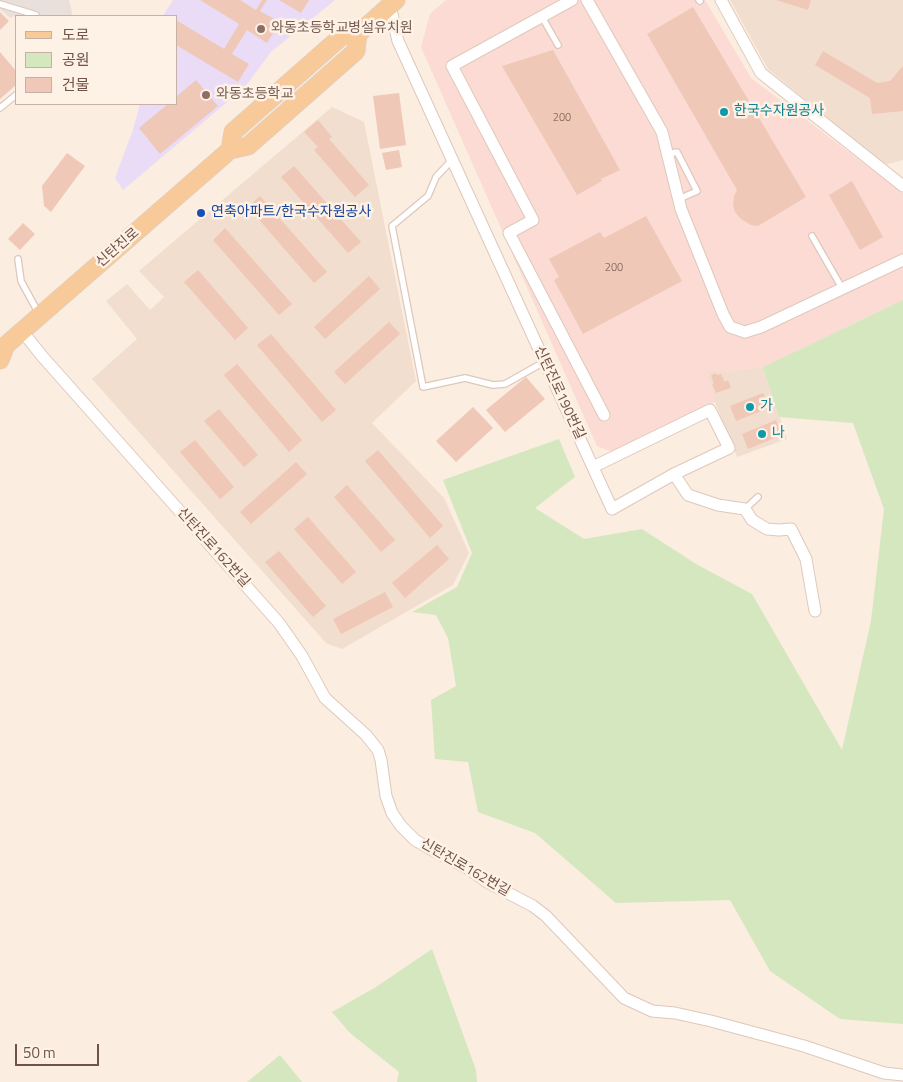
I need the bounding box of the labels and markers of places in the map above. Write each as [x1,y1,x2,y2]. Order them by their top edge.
place label: 와동초등학교병설유치원 [271,21,413,37]
marker: 와동초등학교병설유치원 [255,23,267,35]
place label: 와동초등학교 [216,87,293,103]
marker: 와동초등학교 [200,89,212,101]
place label: 한국수자원공사 [734,104,824,120]
marker: 한국수자원공사 [718,106,730,118]
place label: 연축아파트/한국수자원공사 [211,205,371,221]
marker: 연축아파트/한국수자원공사 [195,207,207,219]
place label: 가 [760,399,773,415]
marker: 가 [744,401,756,413]
place label: 나 [772,426,785,442]
marker: 나 [756,428,768,440]

